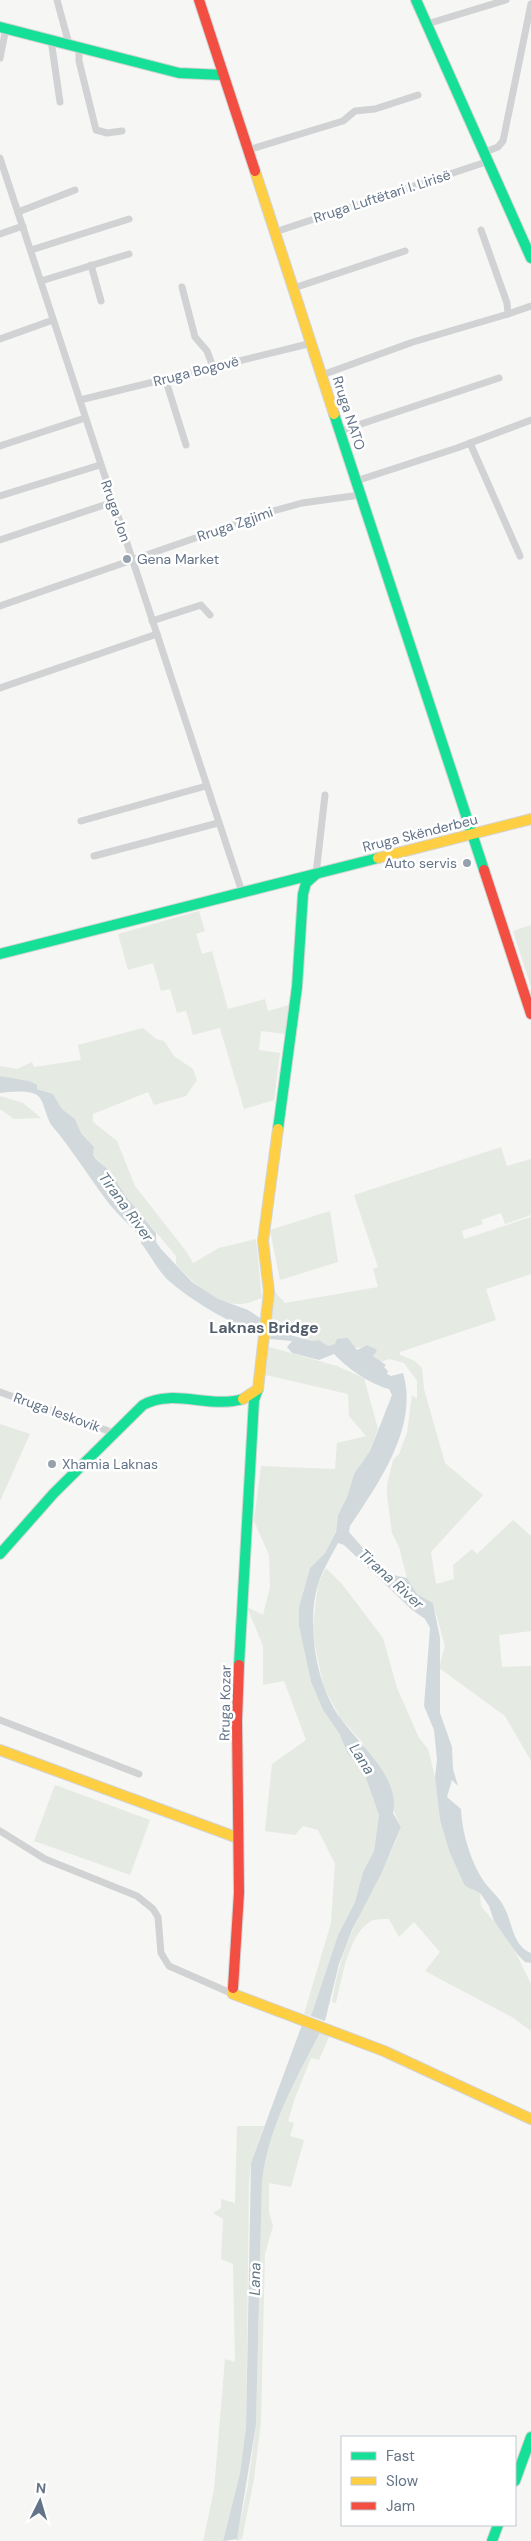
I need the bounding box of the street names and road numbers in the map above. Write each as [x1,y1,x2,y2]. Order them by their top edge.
street label: Rruga Luftëtari I. Lirisë [311,165,453,227]
street label: Rruga Bogovë [151,352,241,390]
street label: Rruga NATO [329,374,369,452]
street label: Rruga Jon [97,478,135,544]
street label: Rruga Zgjimi [195,503,275,545]
street label: Rruga Skënderbeu [361,810,479,856]
street label: Rruga leskovik [11,1388,103,1436]
street label: Rruga Kozar [215,1665,235,1741]

